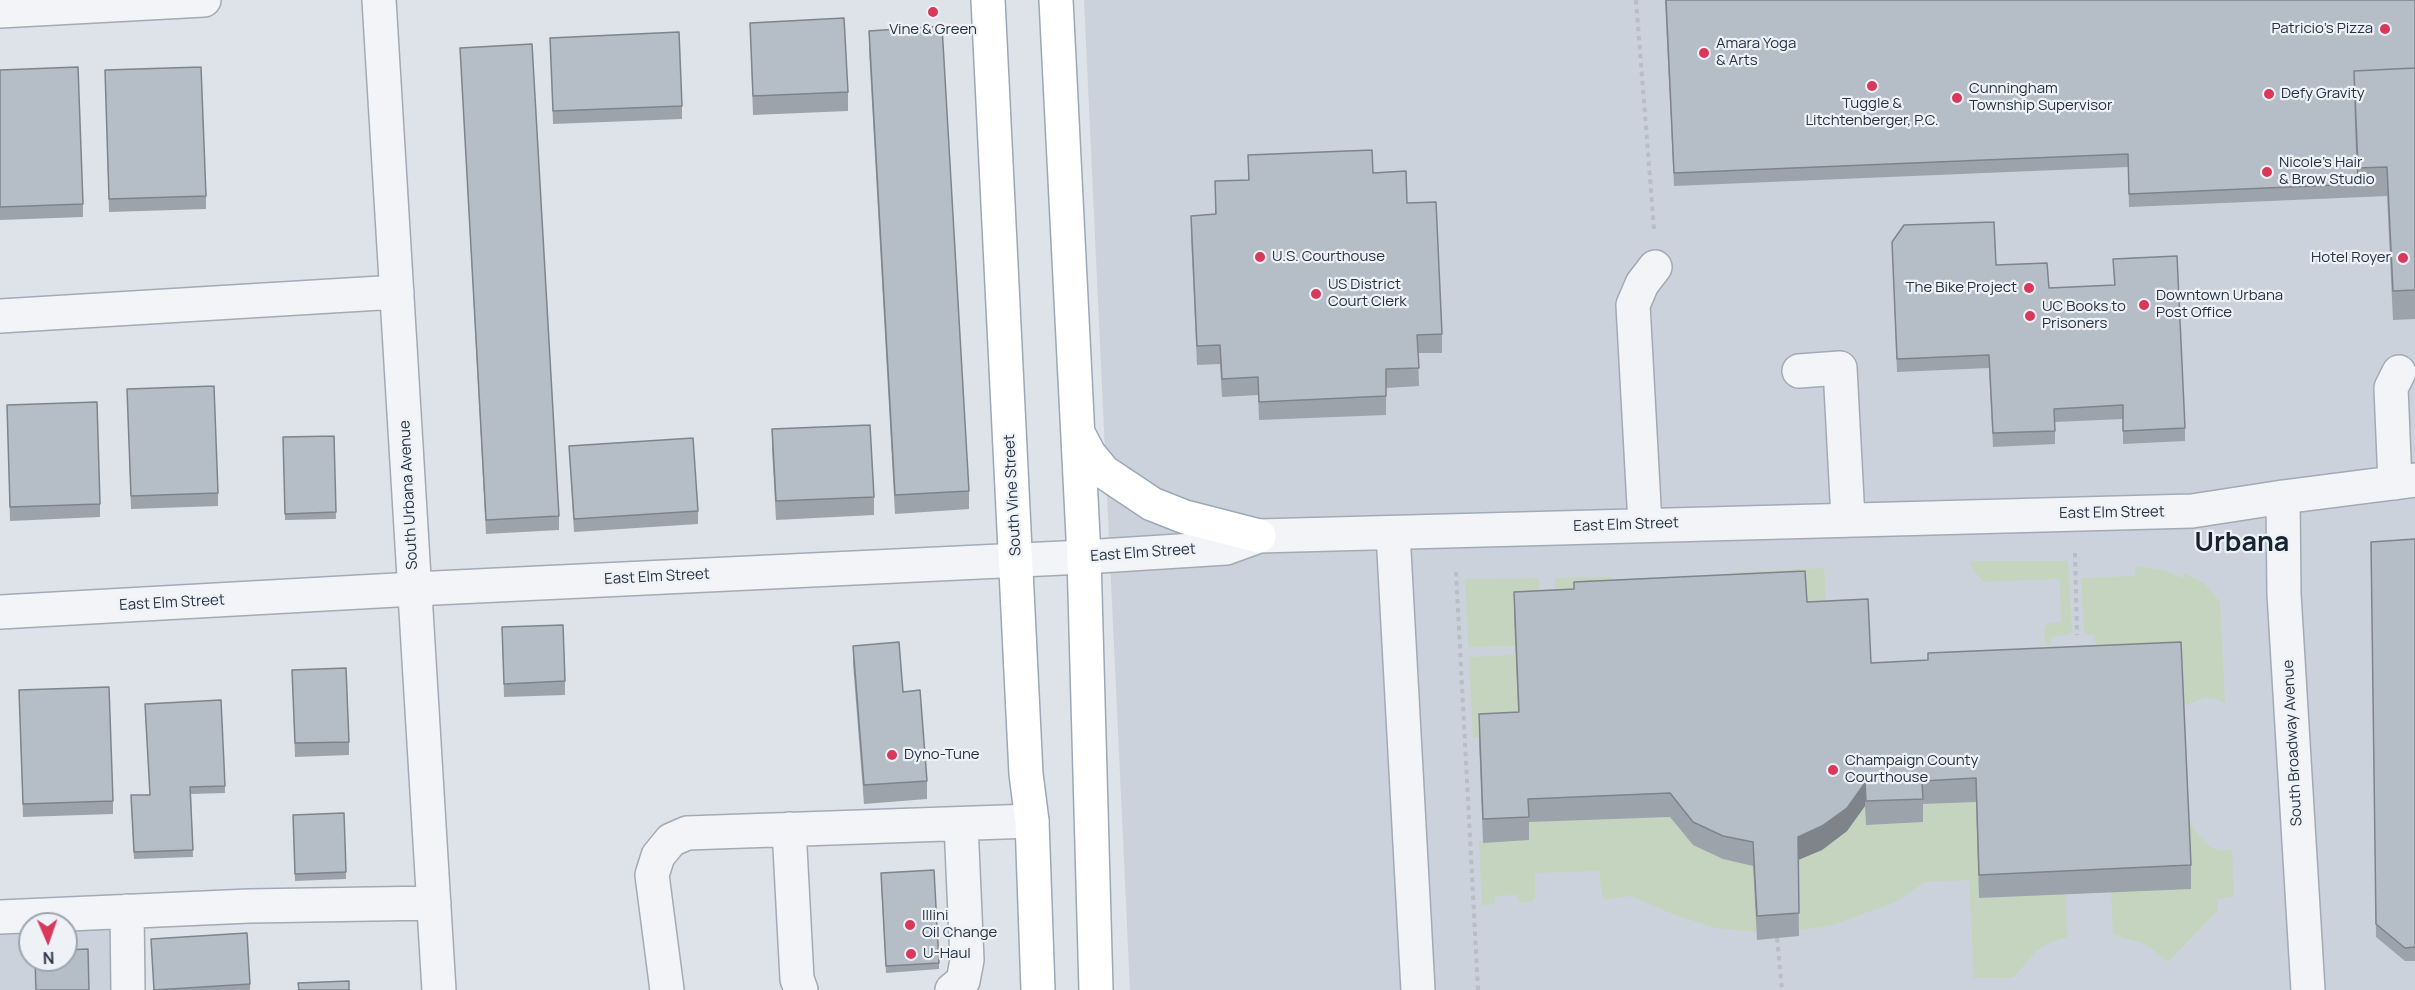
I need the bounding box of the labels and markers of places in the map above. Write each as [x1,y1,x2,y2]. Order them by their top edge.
marker: Vine & Green [926,5,940,19]
place label: Patricio’s Pizza [2272,20,2373,38]
place label: Vine & Green [889,21,977,39]
marker: Patricio’s Pizza [2378,22,2392,36]
place label: Amara Yoga & Arts [1716,35,1796,70]
marker: Amara Yoga & Arts [1697,46,1711,60]
marker: Tuggle & Litchtenberger, P.C. [1865,79,1879,93]
place label: Cunningham Township Supervisor [1969,80,2112,115]
place label: Defy Gravity [2281,85,2365,103]
marker: Defy Gravity [2262,87,2276,101]
marker: Cunningham Township Supervisor [1950,91,1964,105]
place label: Tuggle & Litchtenberger, P.C. [1805,95,1939,130]
place label: Nicole’s Hair & Brow Studio [2279,154,2375,189]
marker: Nicole’s Hair & Brow Studio [2260,165,2274,179]
place label: U.S. Courthouse [1272,248,1385,266]
place label: Hotel Royer [2311,249,2391,267]
marker: U.S. Courthouse [1253,250,1267,264]
marker: Hotel Royer [2396,251,2410,265]
place label: US District Court Clerk [1328,276,1407,311]
place label: The Bike Project [1906,279,2017,297]
marker: The Bike Project [2022,281,2036,295]
marker: US District Court Clerk [1309,287,1323,301]
place label: Downtown Urbana Post Office [2156,287,2283,322]
place label: UC Books to Prisoners [2042,298,2126,333]
marker: Downtown Urbana Post Office [2137,298,2151,312]
marker: UC Books to Prisoners [2023,309,2037,323]
place label: Dyno-Tune [904,746,980,764]
marker: Dyno-Tune [885,748,899,762]
place label: Champaign County Courthouse [1845,752,1978,787]
marker: Champaign County Courthouse [1826,763,1840,777]
place label: Illini Oil Change [922,907,997,942]
marker: Illini Oil Change [903,918,917,932]
place label: U-Haul [923,945,971,963]
marker: U-Haul [904,947,918,961]

